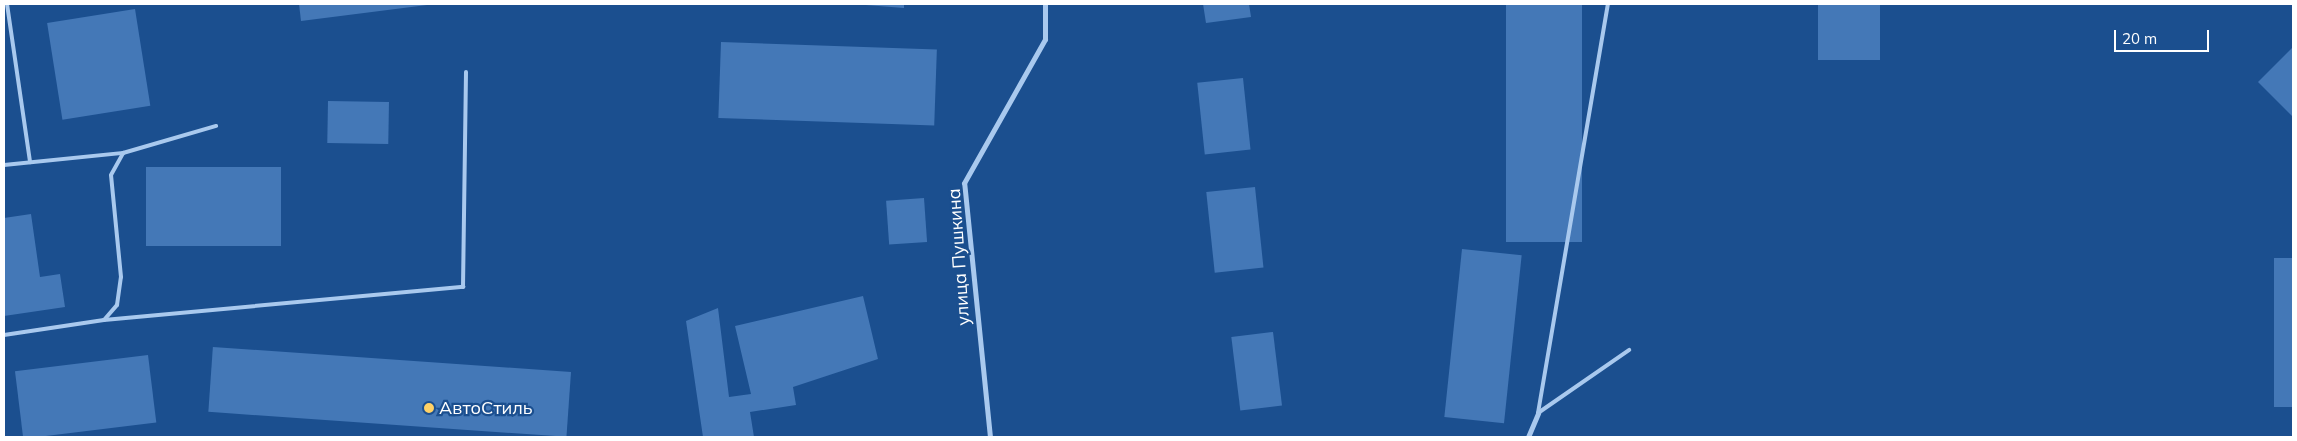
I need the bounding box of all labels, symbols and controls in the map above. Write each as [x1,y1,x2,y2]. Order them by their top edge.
scale bar [2117,20,2212,52]
text: 20 m [2122,29,2157,48]
street label: улица Пушкина [943,188,975,326]
place label: АвтоСтиль [439,397,533,419]
marker: АвтоСтиль [423,402,435,414]

